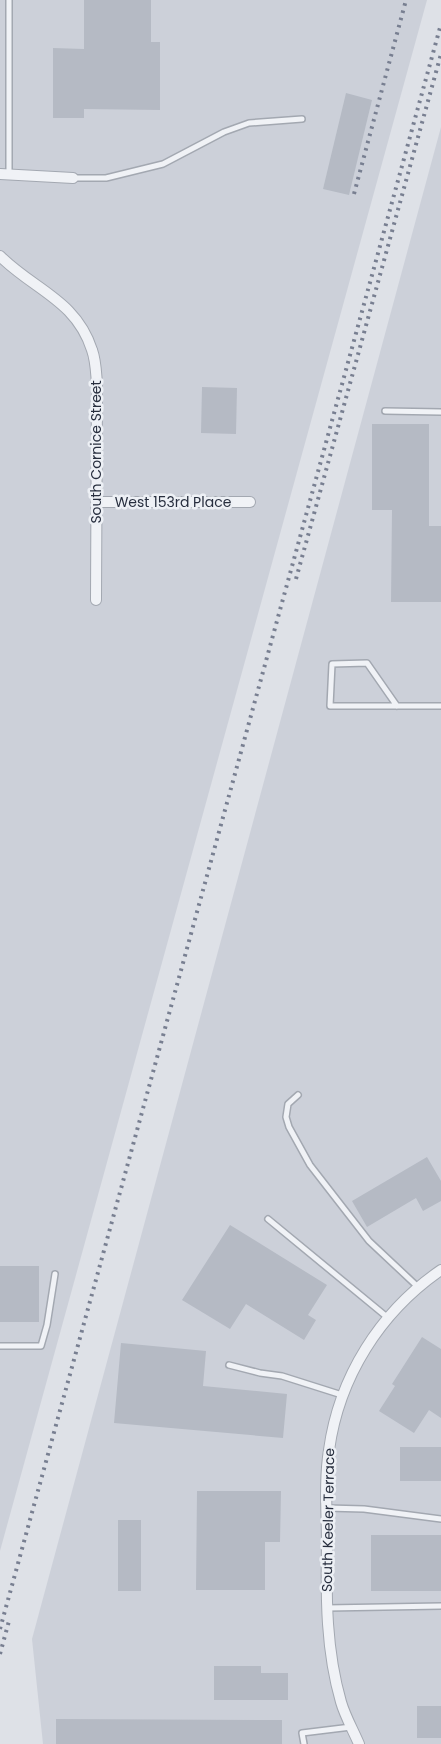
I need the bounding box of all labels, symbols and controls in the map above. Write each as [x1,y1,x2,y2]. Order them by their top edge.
street label: South Cornice Street [86,380,106,524]
street label: West 153rd Place [115,492,232,512]
street label: South Keeler Terrace [317,1447,339,1592]

